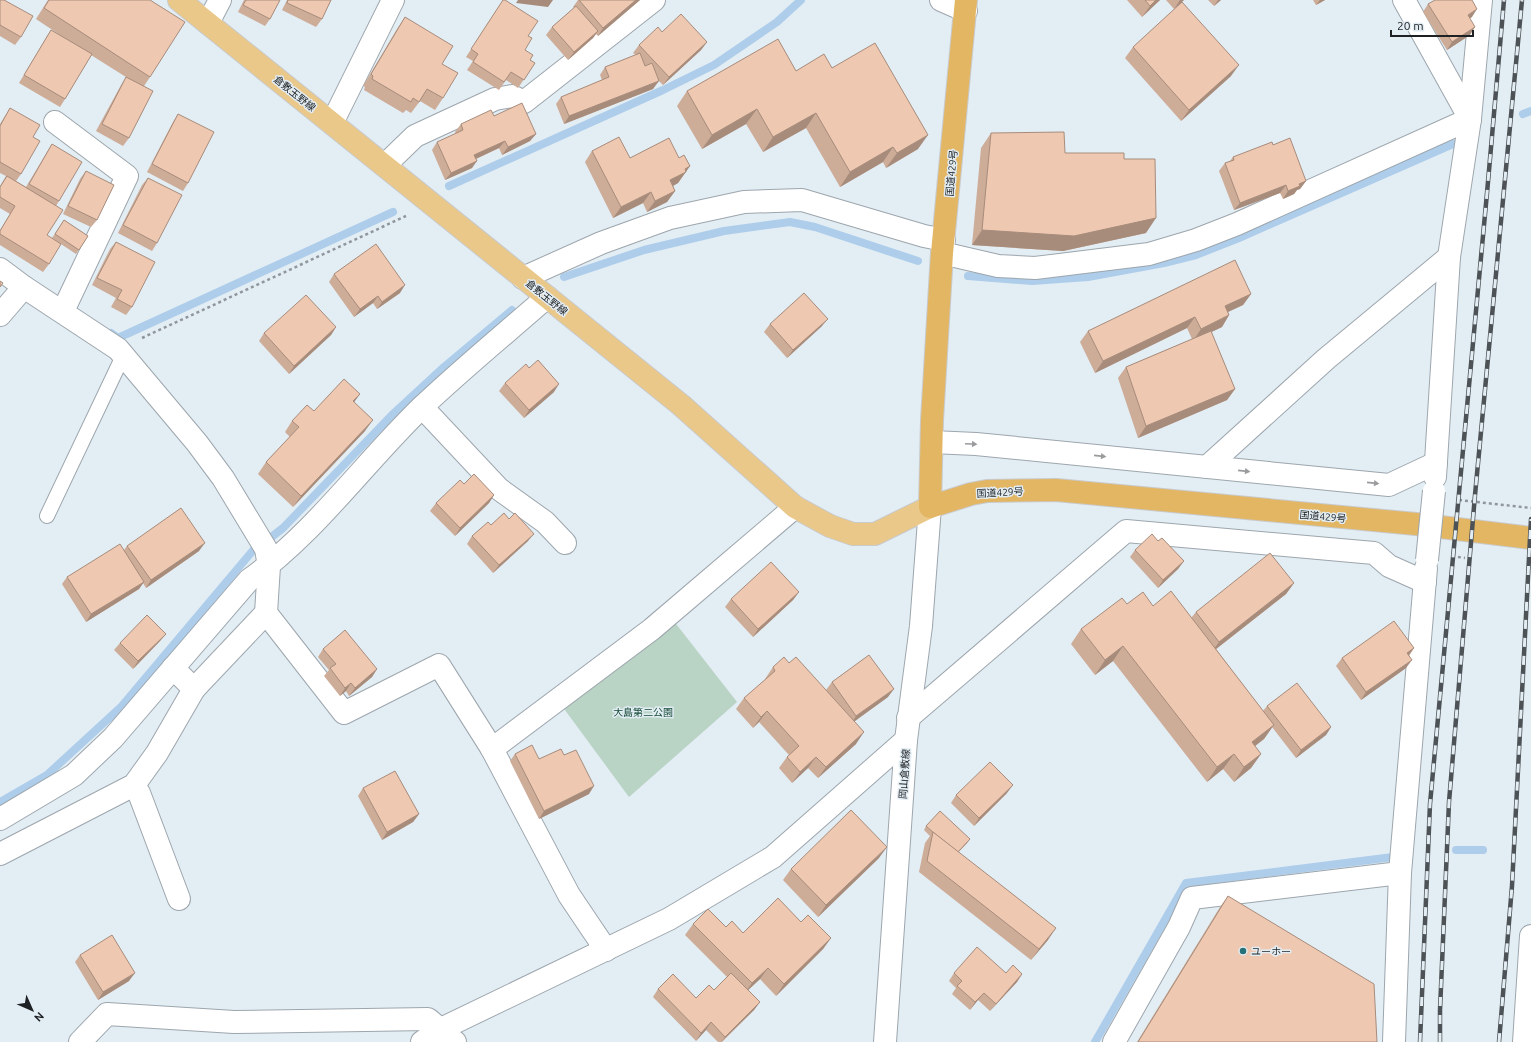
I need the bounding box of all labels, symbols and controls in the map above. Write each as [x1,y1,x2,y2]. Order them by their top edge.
scale bar [1391,12,1473,38]
text: 20 m [1397,19,1424,32]
street label: 倉敷玉野線 [272,73,318,113]
street label: 国道429号 [944,149,959,197]
street label: 倉敷玉野線 [524,277,570,317]
one-way arrow [965,440,977,447]
one-way arrow [1094,453,1106,460]
one-way arrow [1238,467,1250,474]
one-way arrow [1367,480,1379,487]
street label: 国道429号 [976,486,1024,499]
street label: 国道429号 [1299,509,1347,524]
park label: 大島第二公園 [613,707,673,718]
street label: 岡山倉敷線 [897,749,912,799]
marker: ユーホー [1238,946,1248,956]
place label: ユーホー [1251,946,1291,957]
north arrow [12,990,52,1030]
text: N [32,1010,46,1024]

